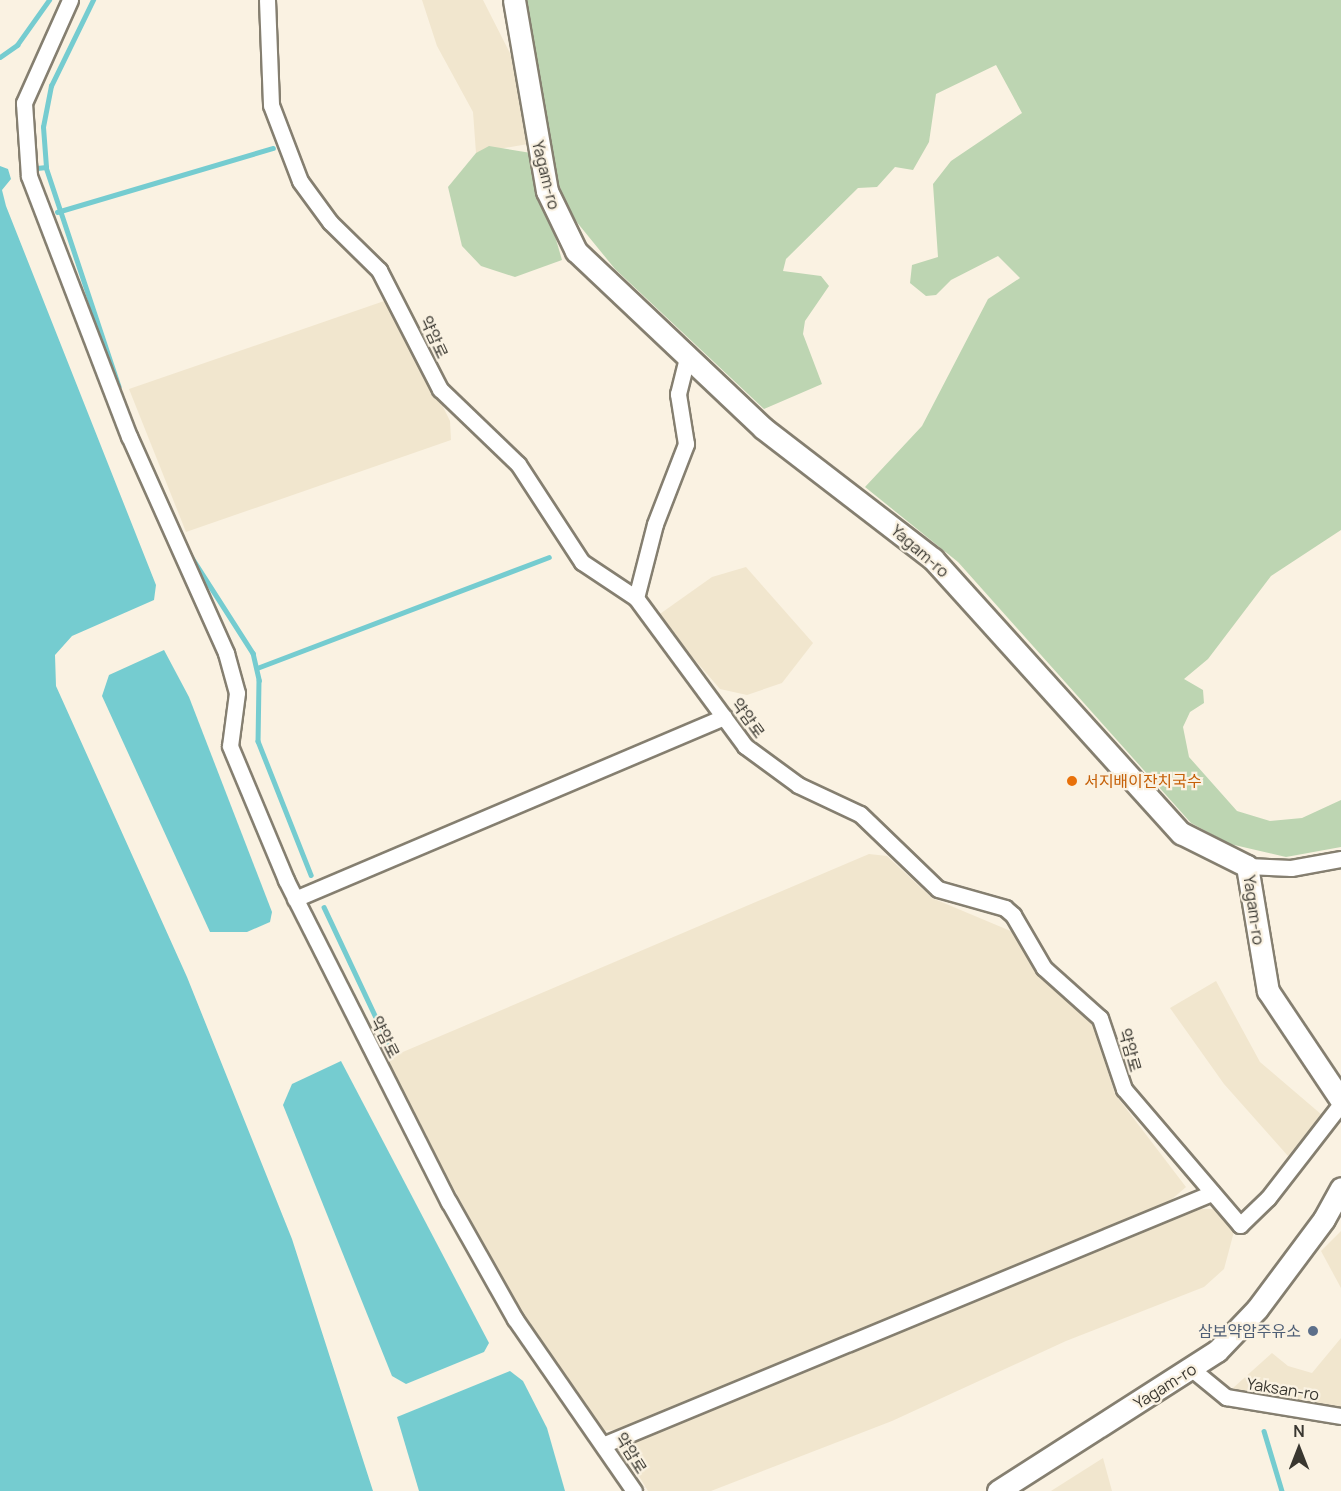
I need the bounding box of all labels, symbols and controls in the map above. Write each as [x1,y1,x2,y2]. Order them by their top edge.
street label: Yagam-ro [528,139,564,211]
street label: 약암로 [416,313,452,361]
street label: Yagam-ro [887,521,953,581]
street label: 약암로 [727,694,769,742]
place label: 서지배이잔치국수 [1084,771,1202,791]
marker: 서지배이잔치국수 [1065,774,1079,788]
street label: Yagam-ro [1240,874,1268,946]
street label: 약암로 [366,1013,404,1061]
street label: 약암로 [1115,1026,1145,1074]
place label: 삼보약암주유소 [1198,1321,1301,1341]
marker: 삼보약암주유소 [1306,1324,1320,1338]
street label: Yagam-ro [1130,1359,1200,1413]
street label: Yaksan-ro [1246,1374,1320,1404]
north arrow [1269,1419,1329,1479]
text: N [1293,1420,1305,1442]
street label: 약암로 [611,1429,651,1477]

